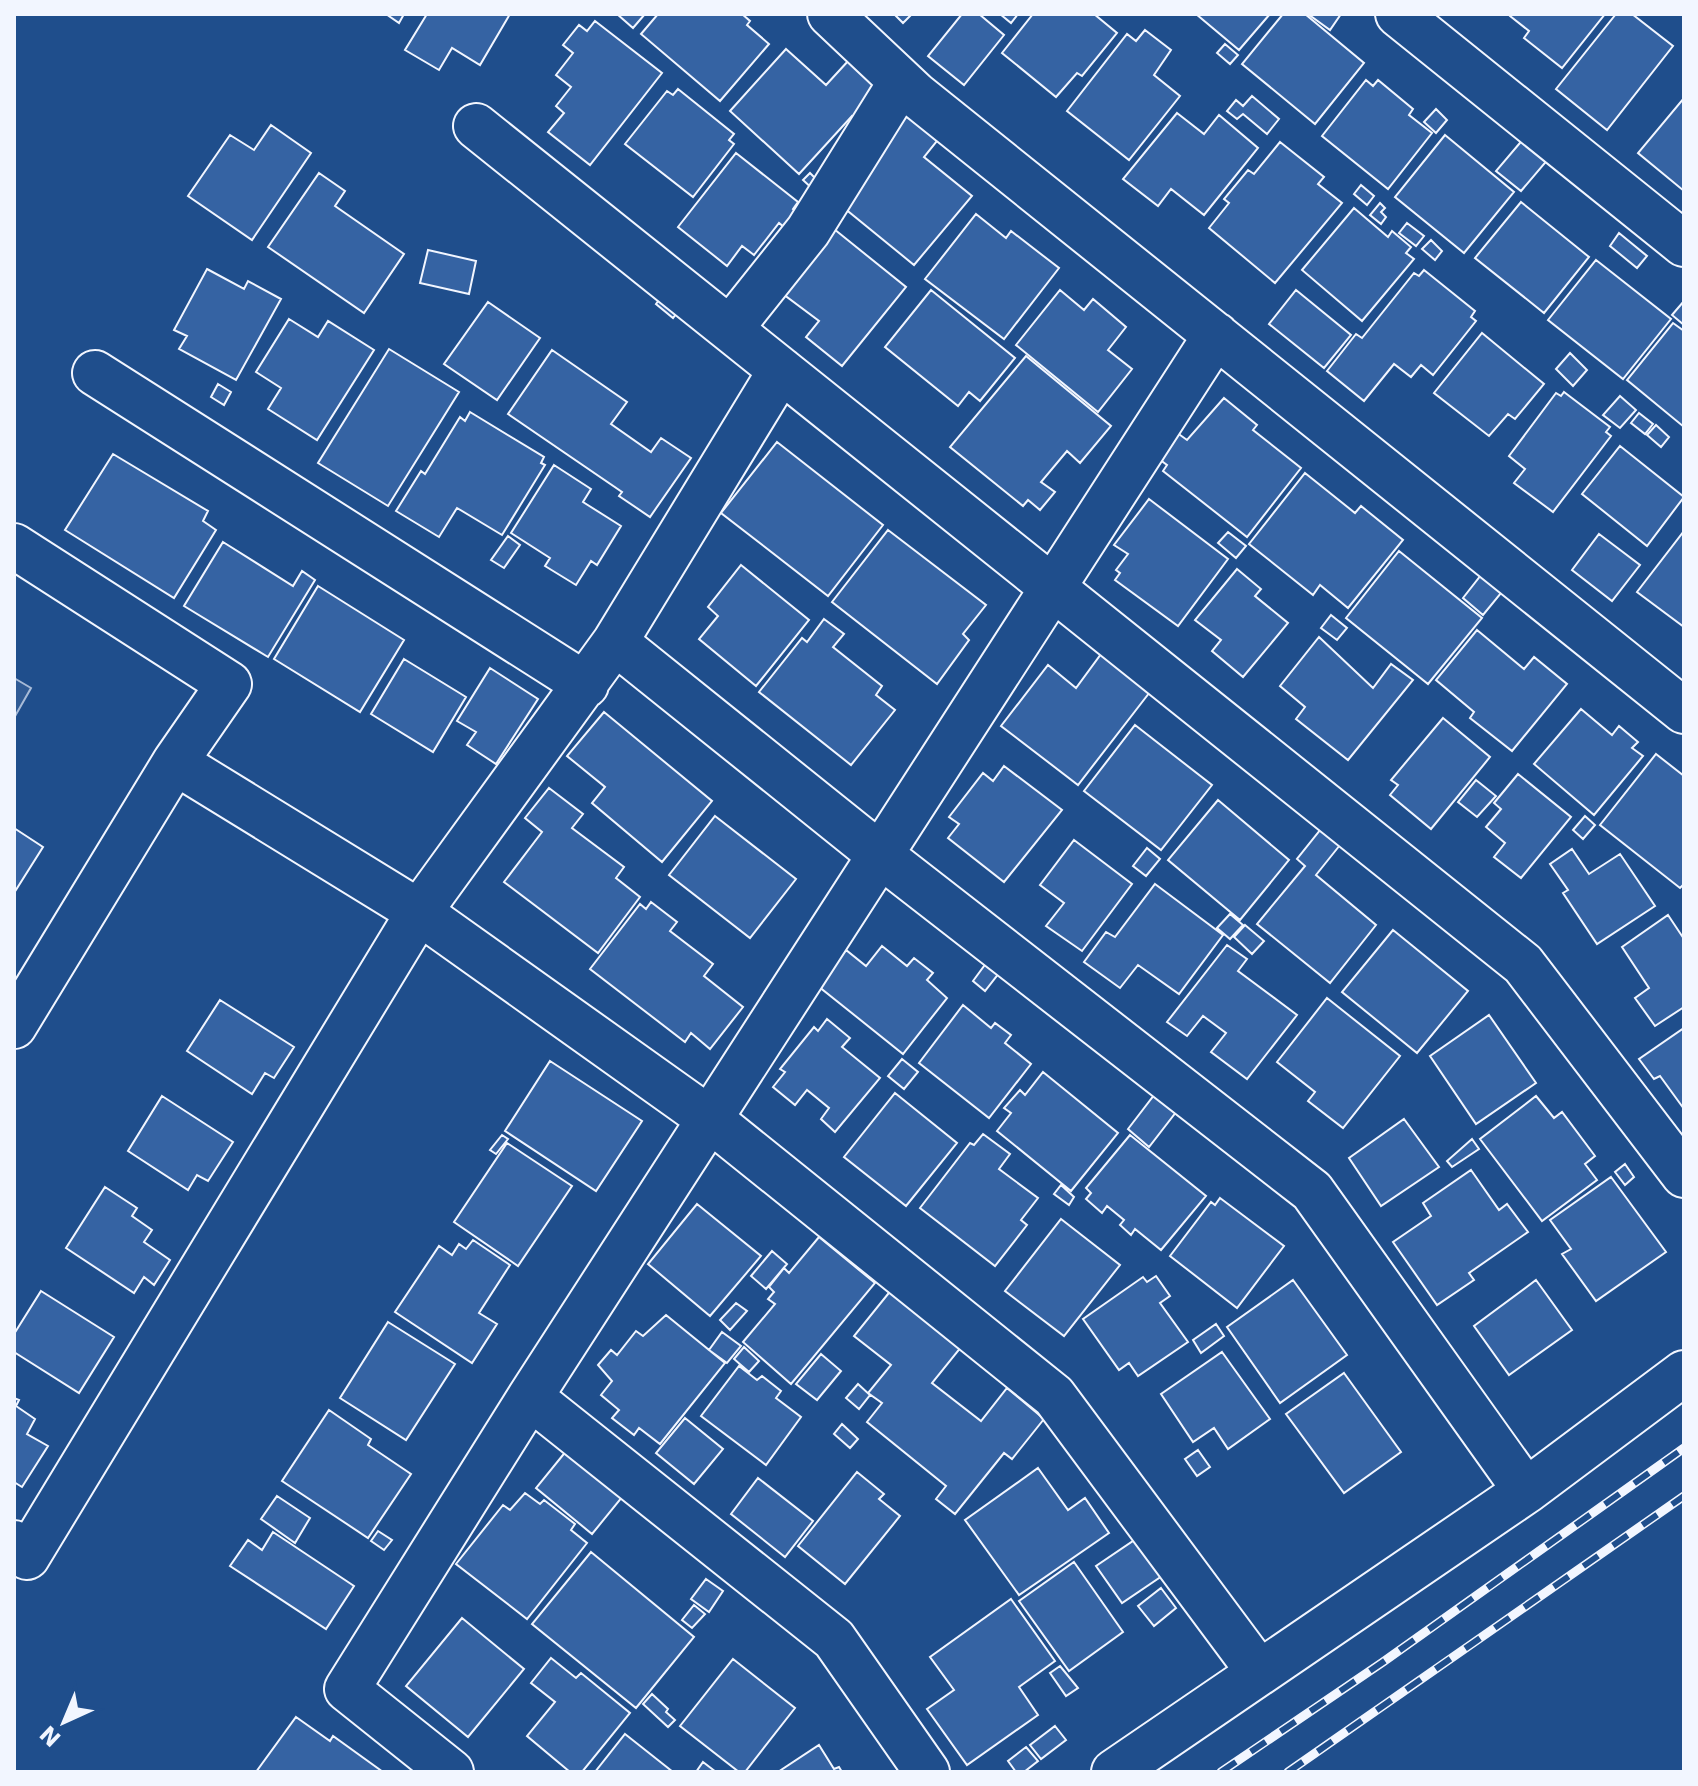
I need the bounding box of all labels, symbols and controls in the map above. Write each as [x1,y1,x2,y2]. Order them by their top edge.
north arrow [24,1682,104,1762]
text: N [35,1721,66,1751]

